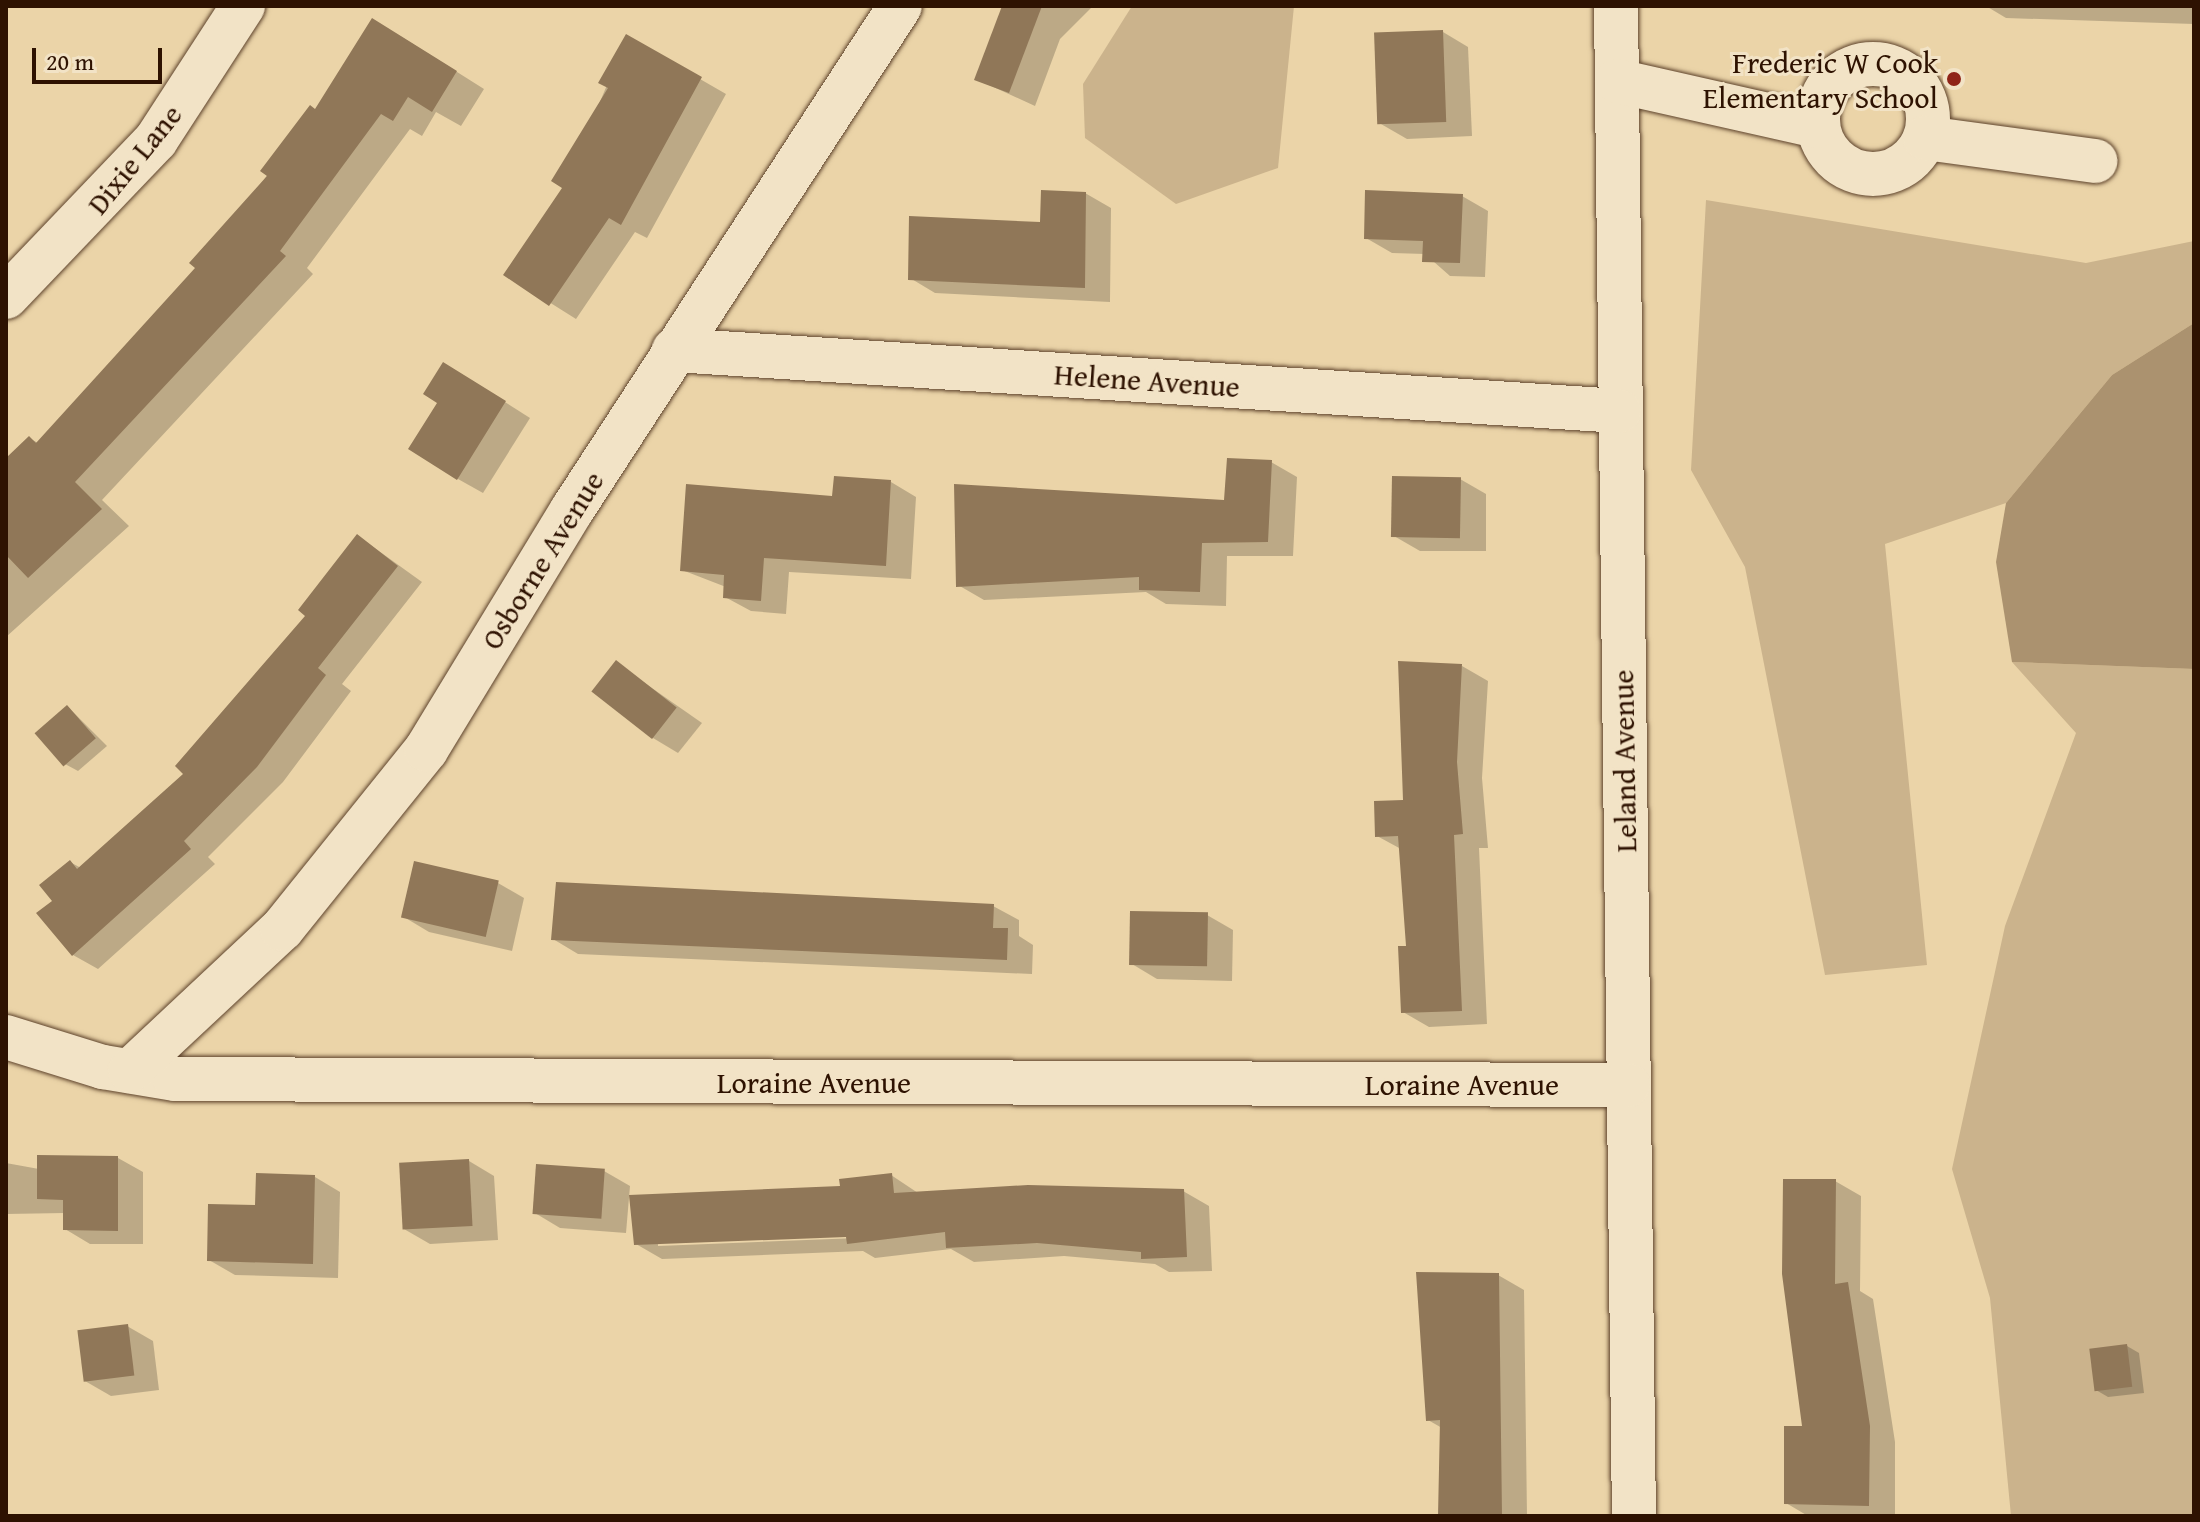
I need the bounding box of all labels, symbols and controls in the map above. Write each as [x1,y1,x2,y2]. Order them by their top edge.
scale bar [36,32,166,82]
text: 20 m [46,44,94,79]
place label: Frederic W Cook Elementary School [1703,44,1938,114]
marker: Frederic W Cook Elementary School [1945,70,1963,88]
street label: Dixie Lane [79,97,189,221]
street label: Helene Avenue [1053,356,1241,404]
street label: Osborne Avenue [473,464,611,656]
street label: Leland Avenue [1604,669,1644,853]
street label: Loraine Avenue [717,1064,911,1100]
street label: Loraine Avenue [1365,1066,1559,1102]

